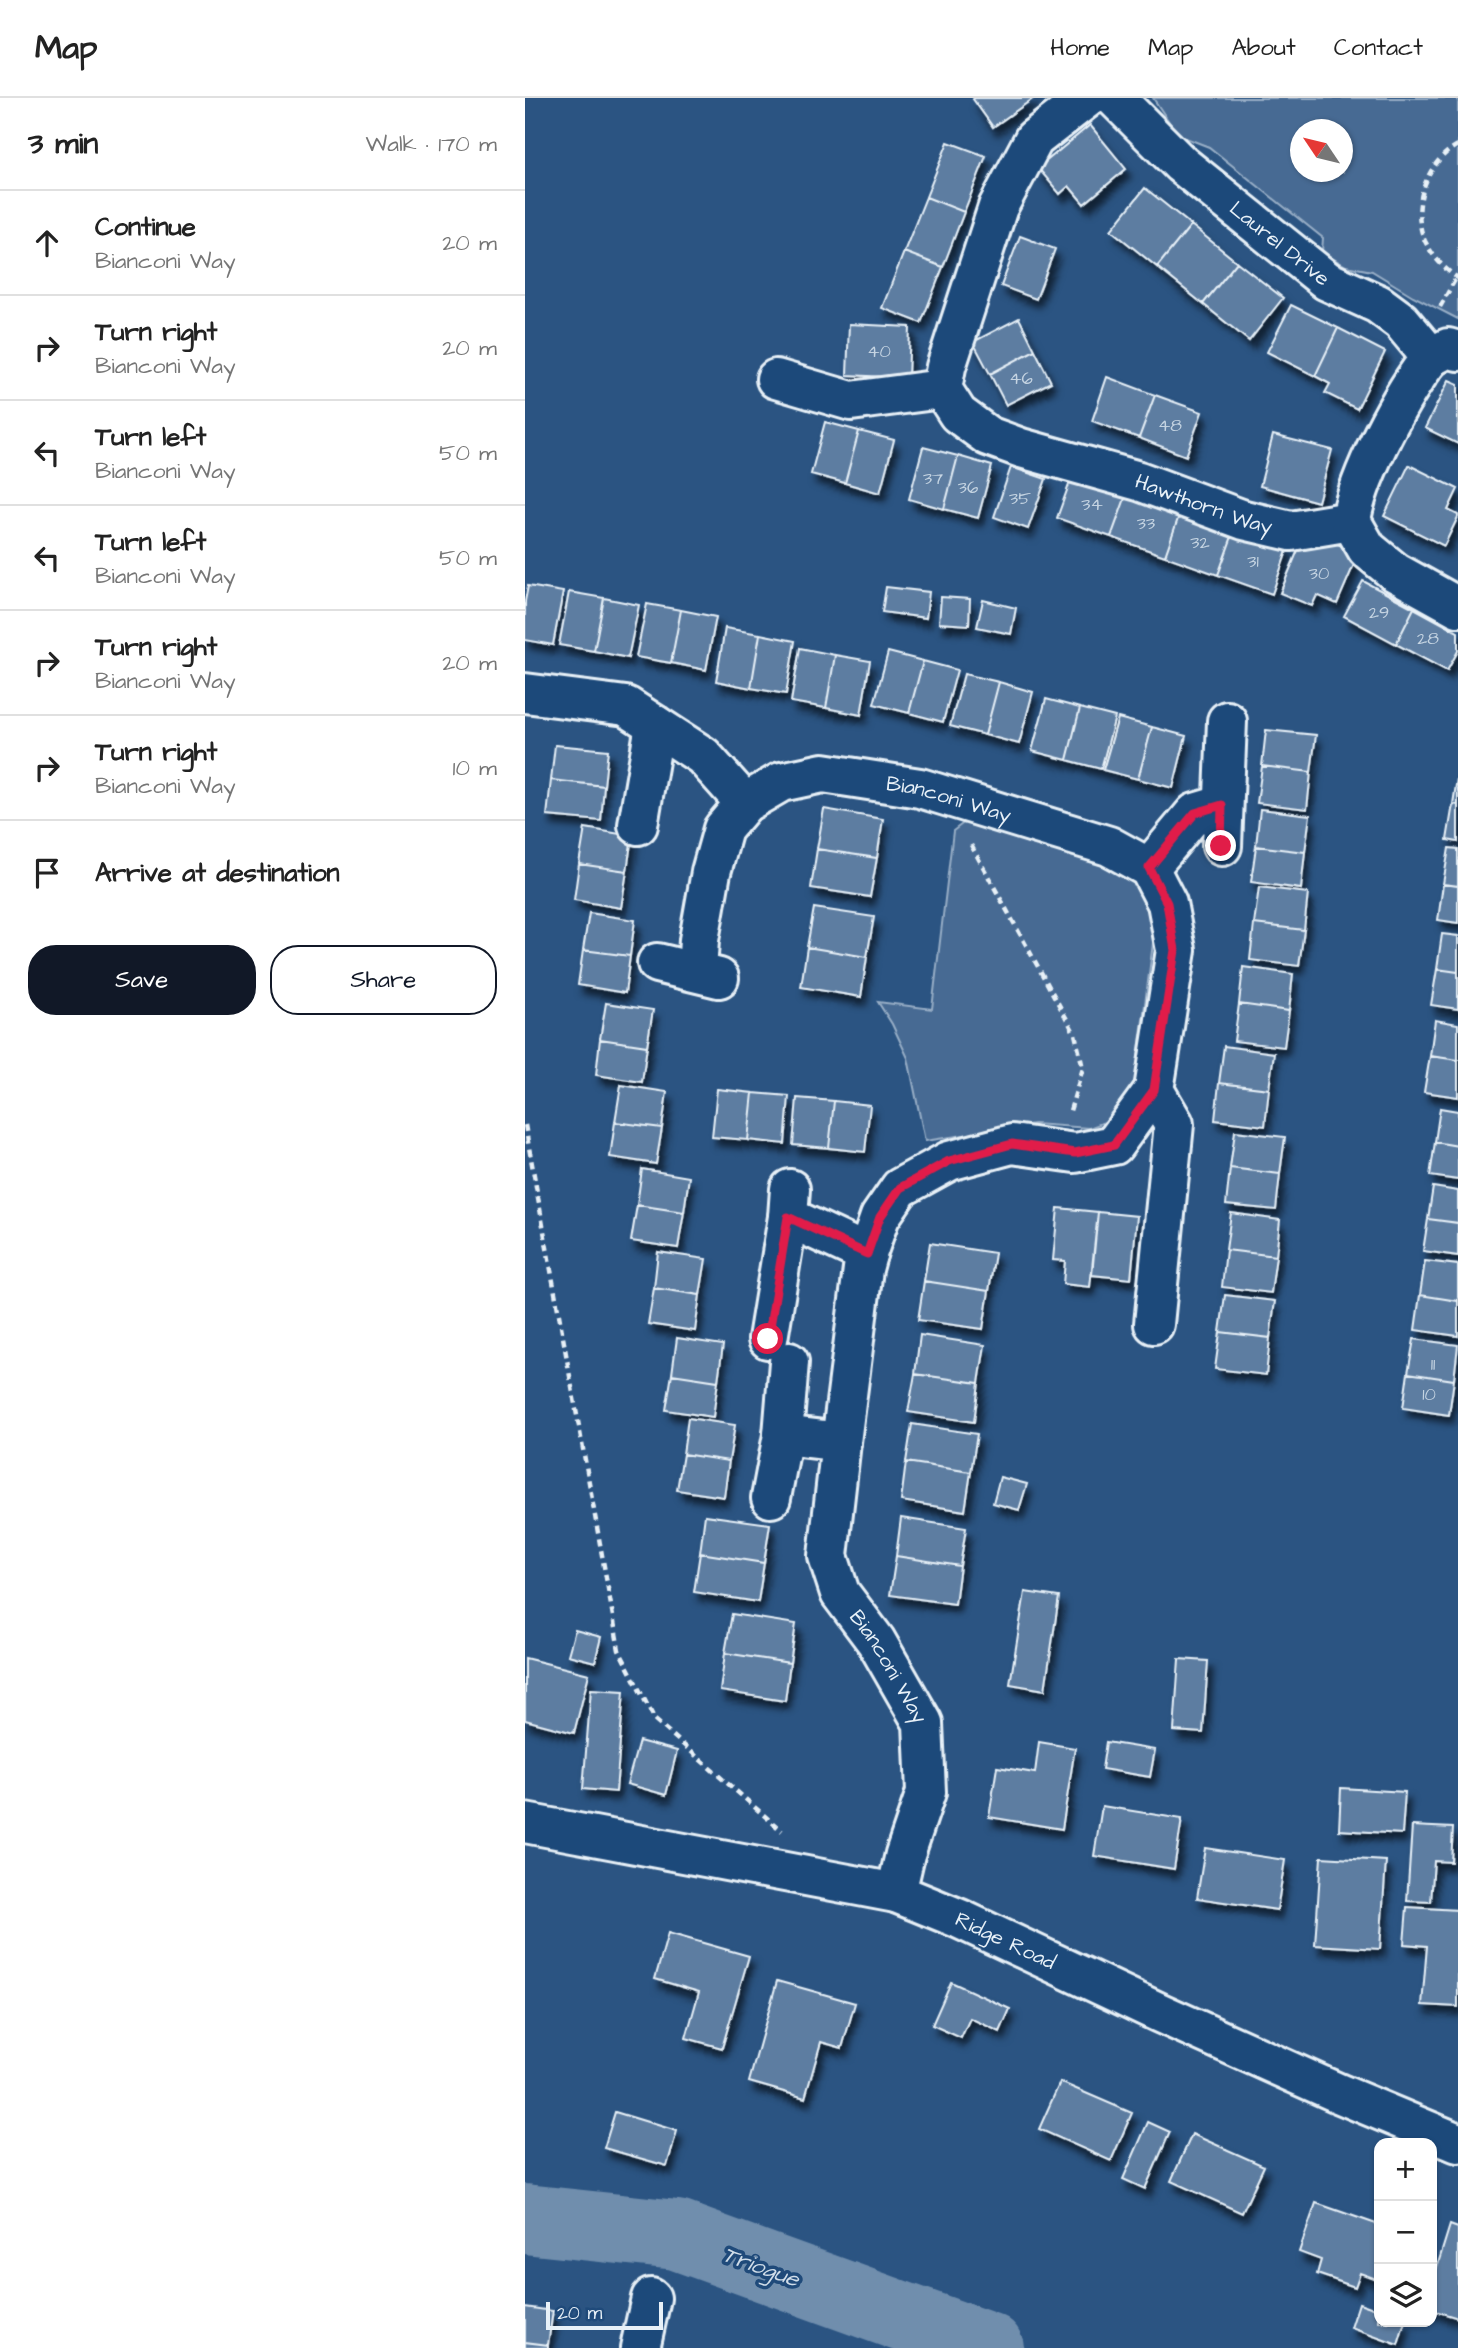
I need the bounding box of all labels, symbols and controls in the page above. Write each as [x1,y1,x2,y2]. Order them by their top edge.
text: Map [35,25,97,71]
text: Home [1050,31,1110,65]
text: Map [1148,31,1193,65]
text: About [1231,31,1296,65]
text: Contact [1334,31,1423,65]
north arrow [1290,119,1353,182]
text: 3 min [28,123,98,165]
text: Walk · 170 m [366,128,497,160]
street label: Laurel Drive [1223,194,1336,293]
text: Continue [95,209,196,245]
icon: ahead [28,224,66,262]
text: 20 m [442,227,497,259]
text: Bianconi Way [95,245,236,277]
text: Turn right [95,314,217,350]
icon: right [28,329,66,367]
text: 20 m [442,332,497,364]
house number: 40 [867,339,891,364]
text: Bianconi Way [95,350,236,382]
house number: 46 [1009,366,1033,391]
house number: 48 [1158,413,1182,438]
text: Turn left [95,419,206,455]
icon: left [28,434,66,472]
text: 50 m [439,437,497,469]
text: Bianconi Way [95,455,236,487]
house number: 37 [923,466,943,491]
street label: Hawthorn Way [1131,467,1276,543]
house number: 36 [958,475,978,500]
house number: 35 [1009,486,1031,511]
house number: 34 [1081,492,1103,517]
house number: 33 [1137,511,1155,536]
text: Turn left [95,524,206,560]
house number: 32 [1190,530,1210,555]
icon: left [28,539,66,577]
text: 50 m [439,542,497,574]
house number: 31 [1247,549,1259,574]
text: Bianconi Way [95,560,236,592]
house number: 30 [1309,561,1329,586]
house number: 29 [1369,600,1389,625]
house number: 28 [1417,626,1439,651]
text: Turn right [95,629,217,665]
icon: right [28,644,66,682]
text: 20 m [442,647,497,679]
text: Bianconi Way [95,665,236,697]
text: Turn right [95,734,217,770]
icon: right [28,749,66,787]
text: 10 m [452,752,497,784]
street label: Bianconi Way [884,769,1015,832]
text: Bianconi Way [95,770,236,802]
route end [1205,830,1236,861]
icon: arrive [28,854,66,892]
text: Arrive at destination [95,855,340,891]
button: Save [28,945,256,1015]
button: Share [270,945,497,1015]
route start [752,1323,783,1354]
house number: 11 [1431,1352,1435,1377]
house number: 10 [1422,1382,1436,1407]
street label: Bianconi Way [842,1604,934,1730]
street label: Ridge Road [950,1905,1061,1977]
map controls [1374,2138,1437,2327]
button: + [1374,2138,1437,2201]
button: − [1374,2201,1437,2264]
water label: Triogue [718,2238,805,2297]
button: layers [1374,2264,1437,2327]
scale bar [546,2299,663,2331]
text: 20 m [557,2300,602,2327]

